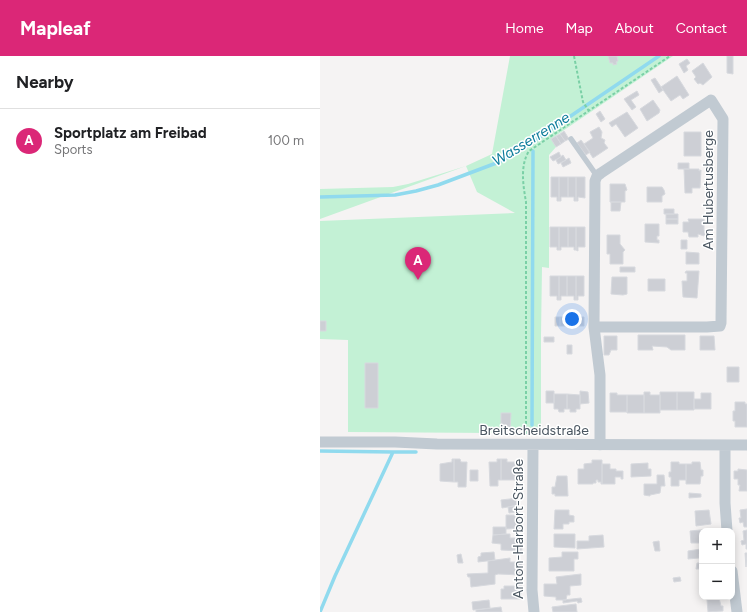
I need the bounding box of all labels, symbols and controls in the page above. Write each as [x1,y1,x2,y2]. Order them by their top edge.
text: Mapleaf [20,17,91,40]
text: Home [505,20,544,37]
text: Map [566,20,593,37]
text: About [615,20,654,37]
text: Contact [676,20,727,37]
text: Nearby [16,72,74,92]
water label: Wasserrenne [489,108,573,170]
text: Sportplatz am Freibad [54,124,207,142]
street label: Am Hubertusberge [700,130,717,250]
text: A [24,133,34,148]
text: 100 m [268,133,304,148]
text: Sports [54,142,93,157]
pin: A [405,247,431,280]
your location [562,309,582,329]
street label: Breitscheidstraße [479,422,589,439]
street label: Anton-Harbort-Straße [510,459,527,599]
map controls [699,528,735,600]
button: + [699,528,735,564]
button: − [699,564,735,600]

